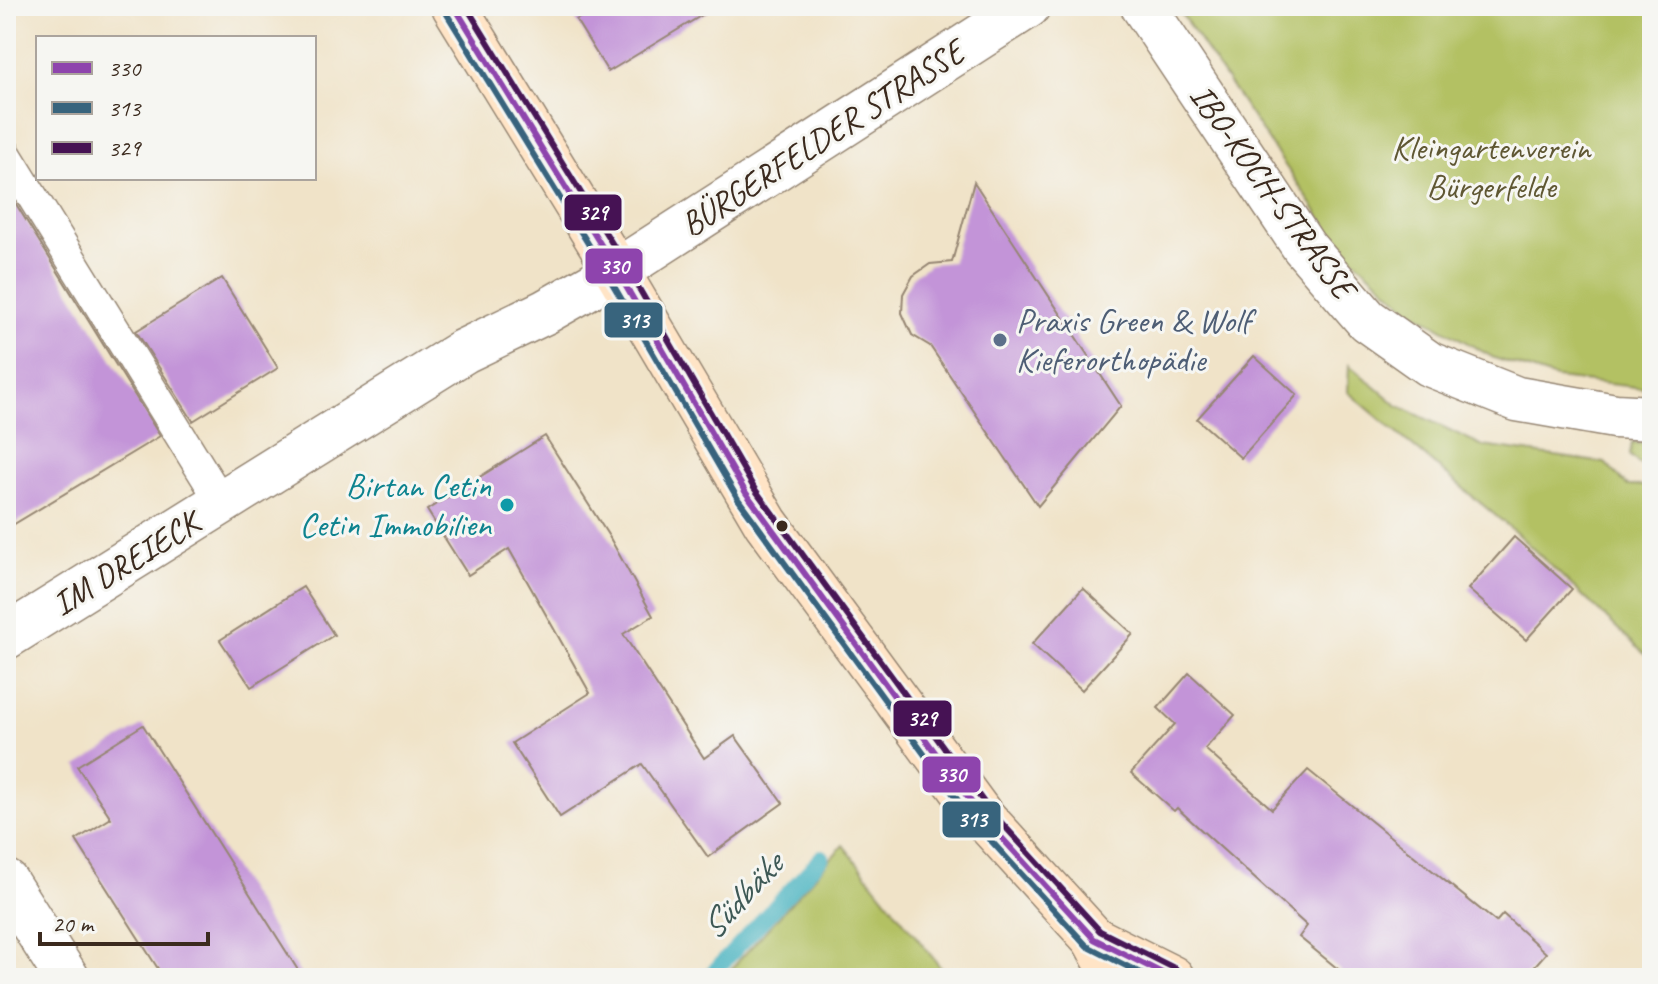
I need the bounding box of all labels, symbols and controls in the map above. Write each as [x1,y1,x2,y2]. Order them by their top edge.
street label: BÜRGERFELDER STRASSE [672,28,975,246]
legend [36,36,316,180]
text: 330 [108,53,143,83]
street label: IBO-KOCH-STRASSE [1181,75,1368,310]
text: 313 [108,93,143,123]
park label: Kleingartenverein Bürgerfelde [1392,126,1592,208]
text: 329 [108,133,143,163]
line badge: 329 [563,193,623,232]
text: 329 [578,199,610,227]
line badge: 330 [584,247,644,285]
text: 330 [599,253,631,281]
place label: Praxis Green & Wolf Kieferorthopädie [1016,299,1258,381]
line badge: 313 [603,301,664,339]
text: 313 [619,307,651,335]
marker: Praxis Green & Wolf Kieferorthopädie [991,331,1009,349]
place label: Birtan Cetin Cetin Immobilien [299,464,493,546]
marker: Birtan Cetin Cetin Immobilien [498,496,516,514]
street label: IM DREIECK [44,498,211,625]
unlabelled marker [774,518,790,534]
line badge: 329 [892,699,953,738]
text: 329 [907,705,939,733]
line badge: 330 [921,755,982,794]
text: 330 [936,761,968,789]
line badge: 313 [941,800,1002,839]
text: 313 [957,806,989,834]
water label: Südbäke [690,839,796,949]
scale bar [40,896,208,946]
text: 20 m [52,909,95,939]

